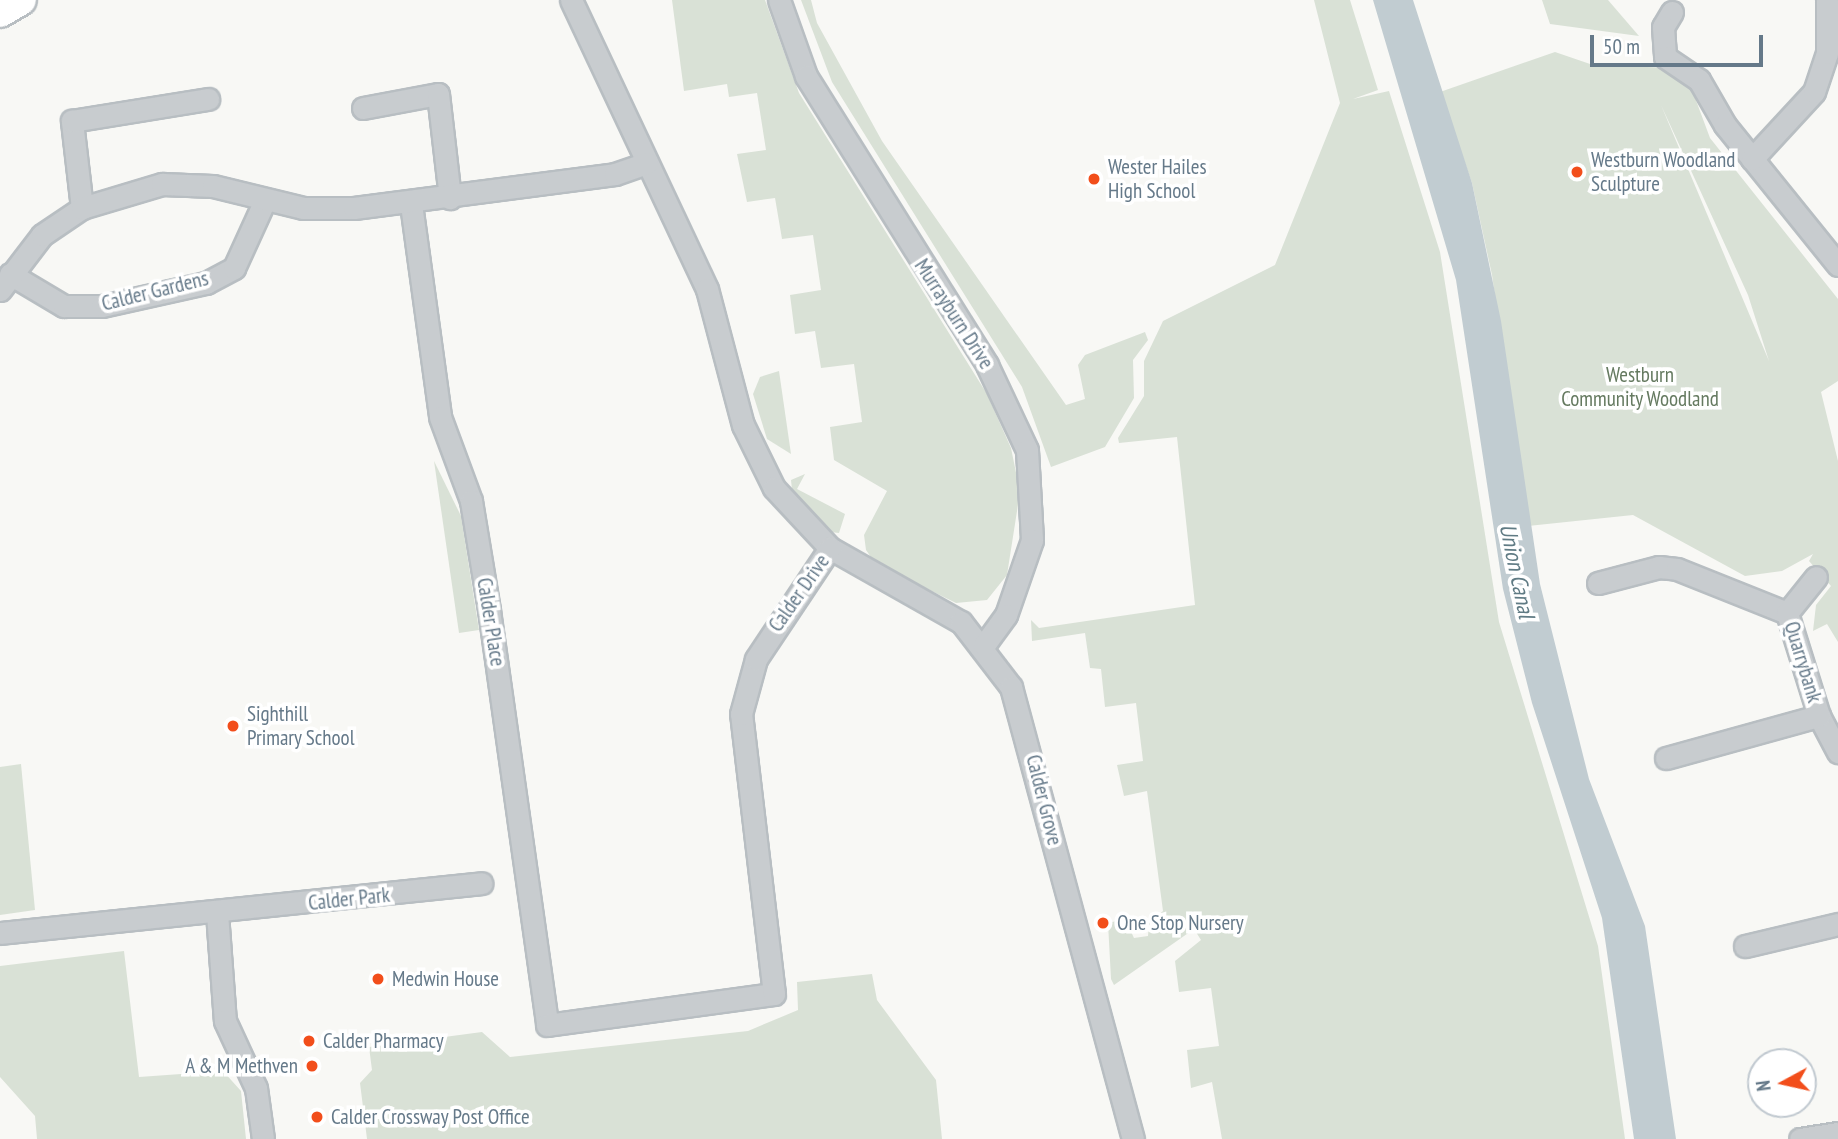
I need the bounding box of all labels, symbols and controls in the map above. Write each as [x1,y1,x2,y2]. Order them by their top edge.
scale bar [1593,21,1766,65]
text: 50 m [1603,33,1640,60]
place label: Westburn Woodland Sculpture [1591,147,1736,197]
place label: Wester Hailes High School [1108,154,1206,204]
marker: Westburn Woodland Sculpture [1569,164,1585,180]
marker: Wester Hailes High School [1086,171,1102,187]
street label: Murrayburn Drive [909,254,999,374]
street label: Calder Gardens [99,266,211,316]
park label: Westburn Community Woodland [1561,362,1719,412]
water label: Union Canal [1494,521,1540,621]
street label: Calder Drive [763,549,835,637]
street label: Calder Place [472,576,510,668]
street label: Quarrybank [1779,618,1827,706]
place label: Sighthill Primary School [247,701,355,751]
marker: Sighthill Primary School [225,718,241,734]
street label: Calder Grove [1021,752,1067,848]
street label: Calder Park [307,882,391,916]
place label: One Stop Nursery [1117,910,1244,936]
marker: One Stop Nursery [1095,915,1111,931]
place label: Medwin House [392,966,499,992]
marker: Medwin House [370,971,386,987]
place label: Calder Pharmacy [323,1028,444,1054]
marker: Calder Pharmacy [301,1033,317,1049]
north arrow [1747,1048,1817,1118]
place label: A & M Methven [184,1053,298,1079]
marker: A & M Methven [304,1058,320,1074]
text: N [1751,1079,1776,1092]
place label: Calder Crossway Post Office [331,1104,530,1130]
marker: Calder Crossway Post Office [309,1109,325,1125]

